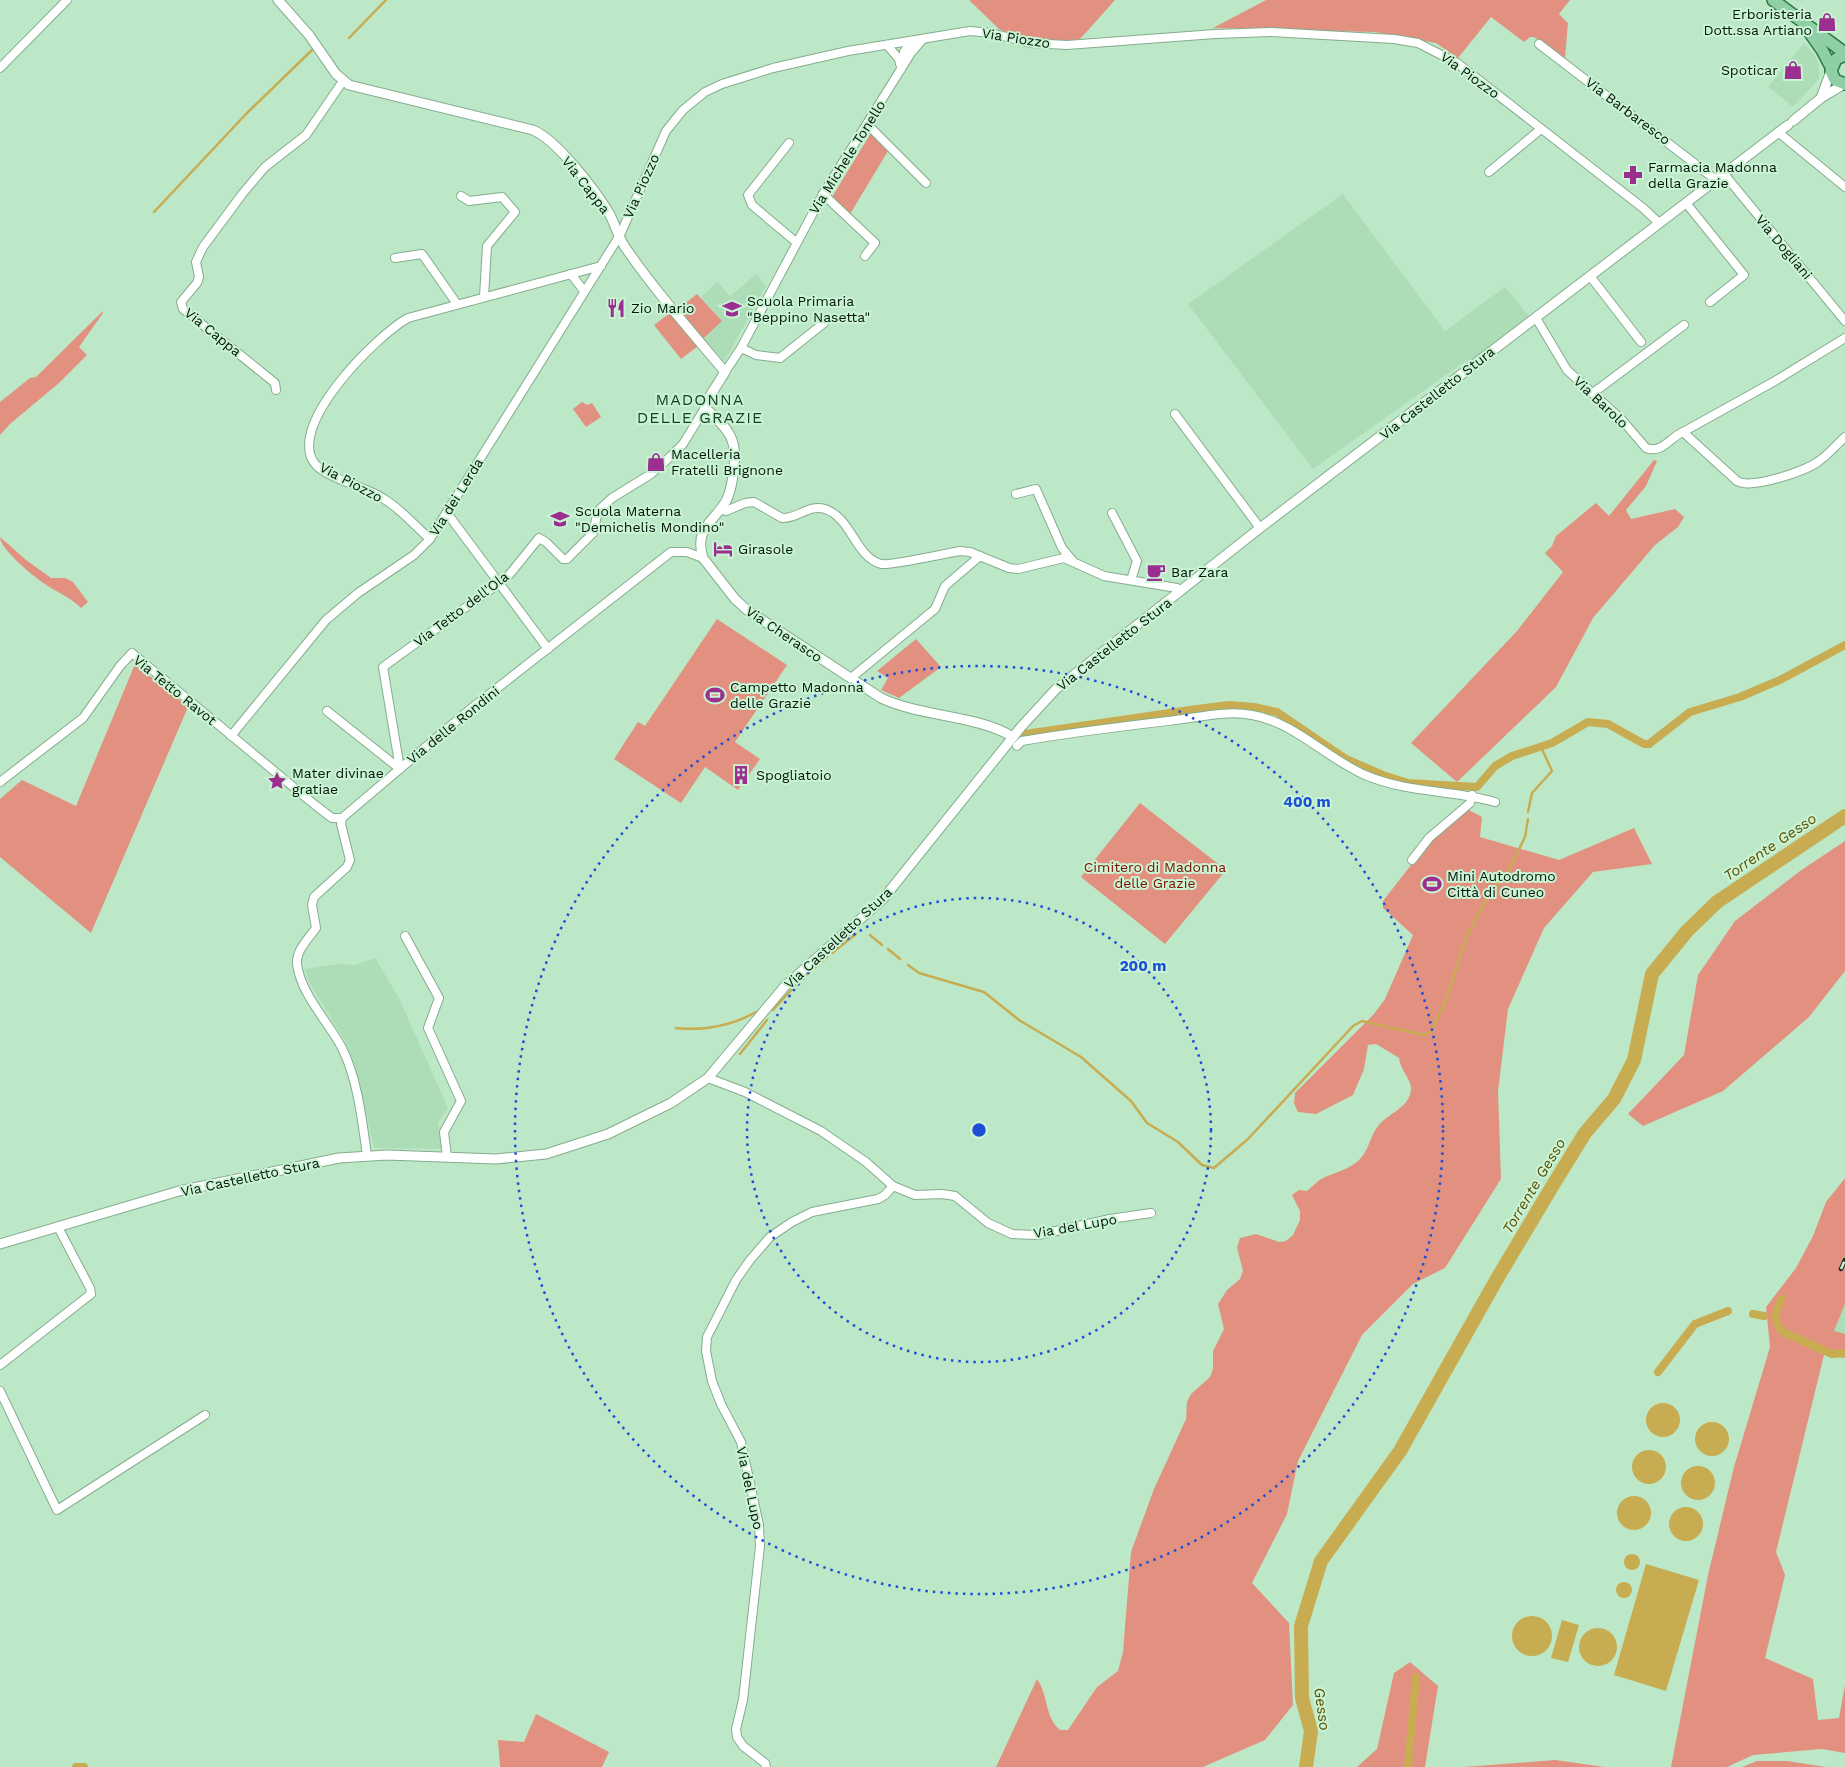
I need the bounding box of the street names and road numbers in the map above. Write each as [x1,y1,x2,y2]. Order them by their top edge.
street label: Via Piozzo [981,25,1051,51]
street label: Via Piozzo [1437,48,1503,102]
street label: Via Barbaresco [1583,74,1673,148]
street label: Via Michele Tonello [805,97,889,217]
street label: Via Piozzo [620,151,662,221]
street label: Via Cappa [559,153,613,217]
street label: Via Dogliani [1752,211,1816,283]
street label: Via Cappa [181,304,245,360]
street label: Via Castelletto Stura [1376,343,1498,443]
street label: Via Barolo [1570,373,1632,431]
street label: Via dei Lerda [426,455,486,539]
street label: Via Piozzo [317,459,385,505]
street label: Via Tetto dell'Ola [410,568,512,650]
street label: Via Castelletto Stura [1053,594,1175,694]
street label: Via Cherasco [743,603,825,665]
street label: Via Tetto Ravot [130,652,220,728]
street label: Via delle Rondini [403,683,503,767]
street label: Via Castelletto Stura [781,884,895,992]
street label: Via Castelletto Stura [179,1154,321,1200]
street label: Via del Lupo [1032,1211,1118,1241]
street label: Via del Lupo [733,1445,767,1531]

